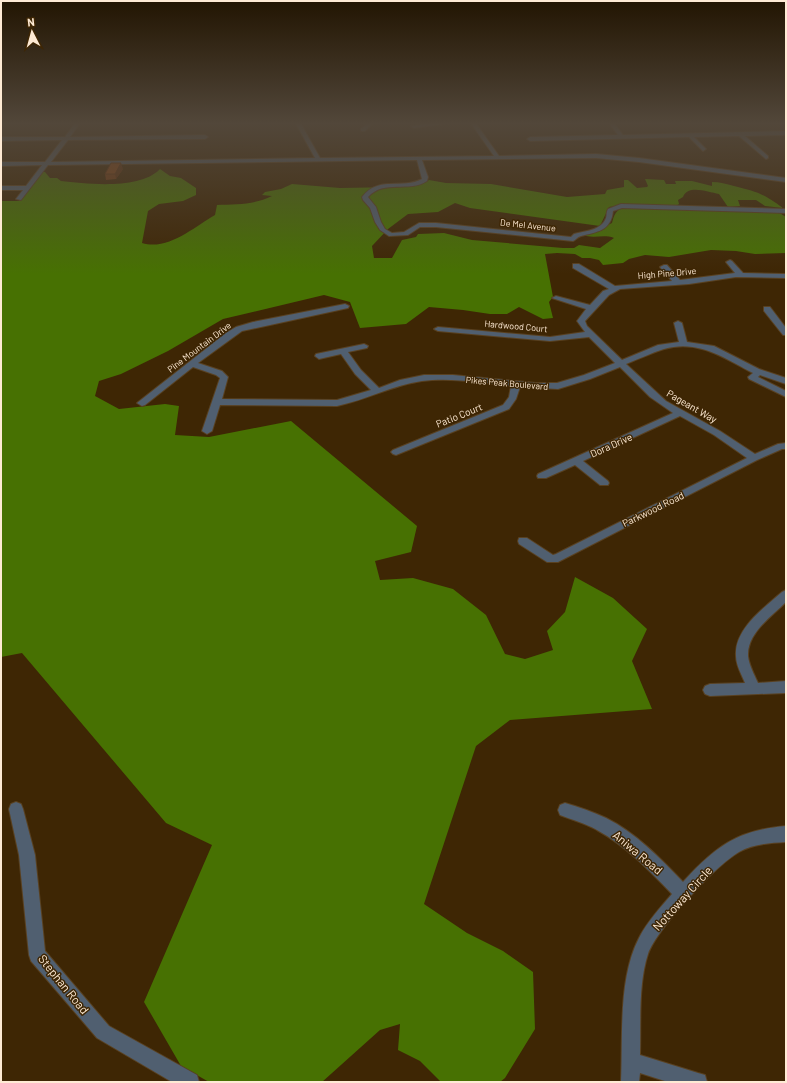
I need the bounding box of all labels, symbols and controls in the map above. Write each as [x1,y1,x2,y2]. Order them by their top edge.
north arrow [12,12,52,52]
text: N [27,15,35,28]
street label: De Mel Avenue [500,217,557,233]
street label: High Pine Drive [637,265,697,281]
street label: Hardwood Court [484,318,548,334]
street label: Pine Mountain Drive [165,319,233,375]
street label: Pikes Peak Boulevard [465,374,549,392]
street label: Pageant Way [665,387,719,425]
street label: Patio Court [434,400,484,430]
street label: Dora Drive [588,430,634,460]
street label: Parkwood Road [620,489,686,529]
street label: Aniwa Road [610,827,666,877]
street label: Nottoway Circle [649,863,715,933]
street label: Stephan Road [36,952,92,1016]

